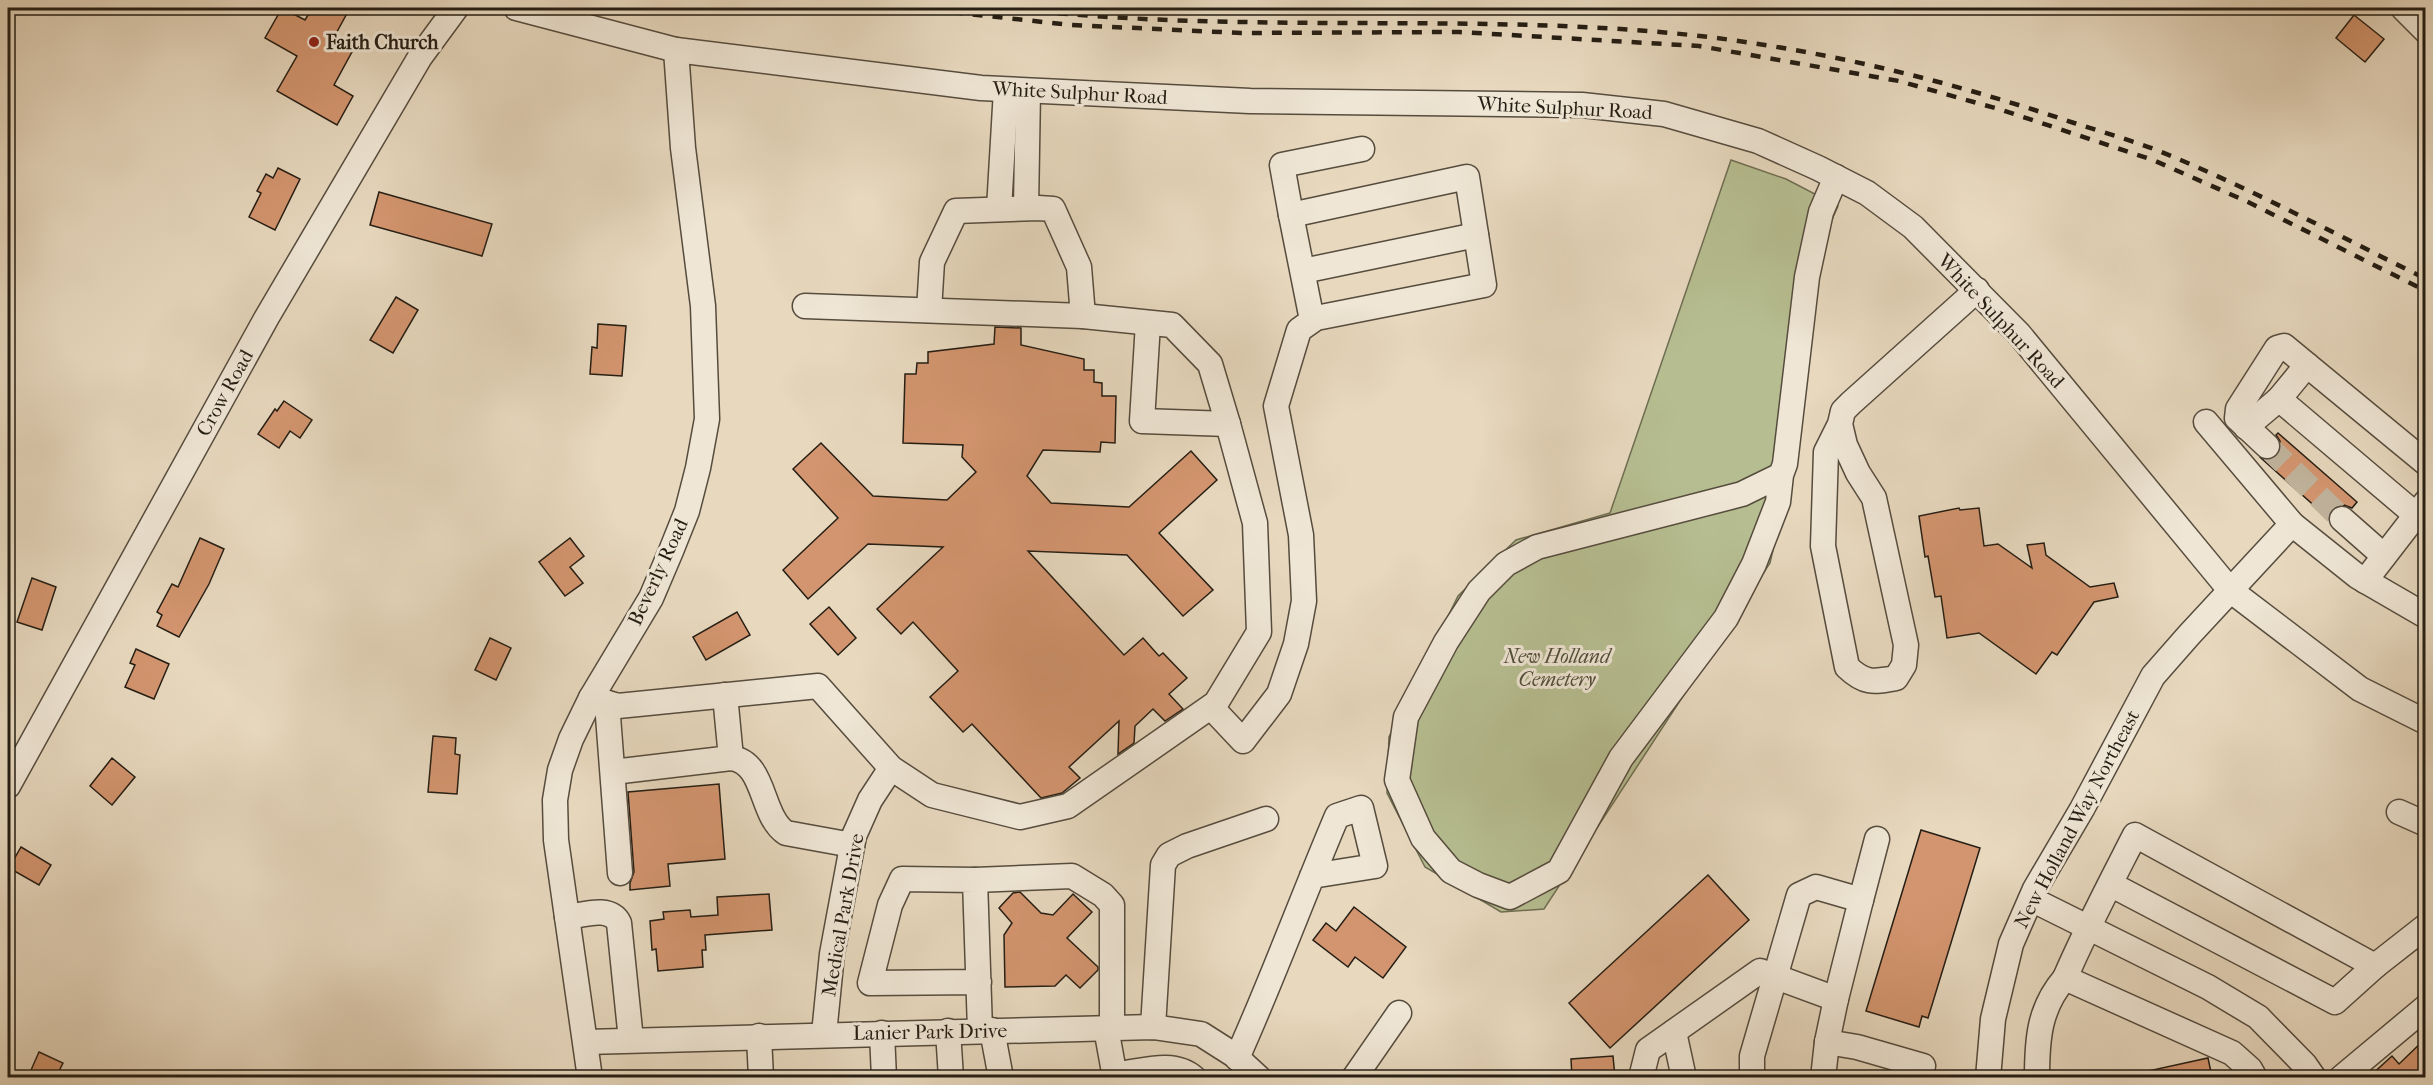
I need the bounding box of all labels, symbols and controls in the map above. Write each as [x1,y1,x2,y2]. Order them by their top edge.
place label: Faith Church [325,31,439,54]
marker: Faith Church [307,35,321,49]
street label: White Sulphur Road [991,77,1169,109]
street label: White Sulphur Road [1476,92,1654,124]
street label: White Sulphur Road [1932,248,2070,394]
street label: Crow Road [192,345,259,440]
street label: Beverly Road [623,514,693,629]
park label: New Holland Cemetery [1503,645,1613,691]
street label: New Holland Way Northeast [2010,706,2144,932]
street label: Medical Park Drive [817,831,869,998]
street label: Lanier Park Drive [853,1019,1007,1045]

